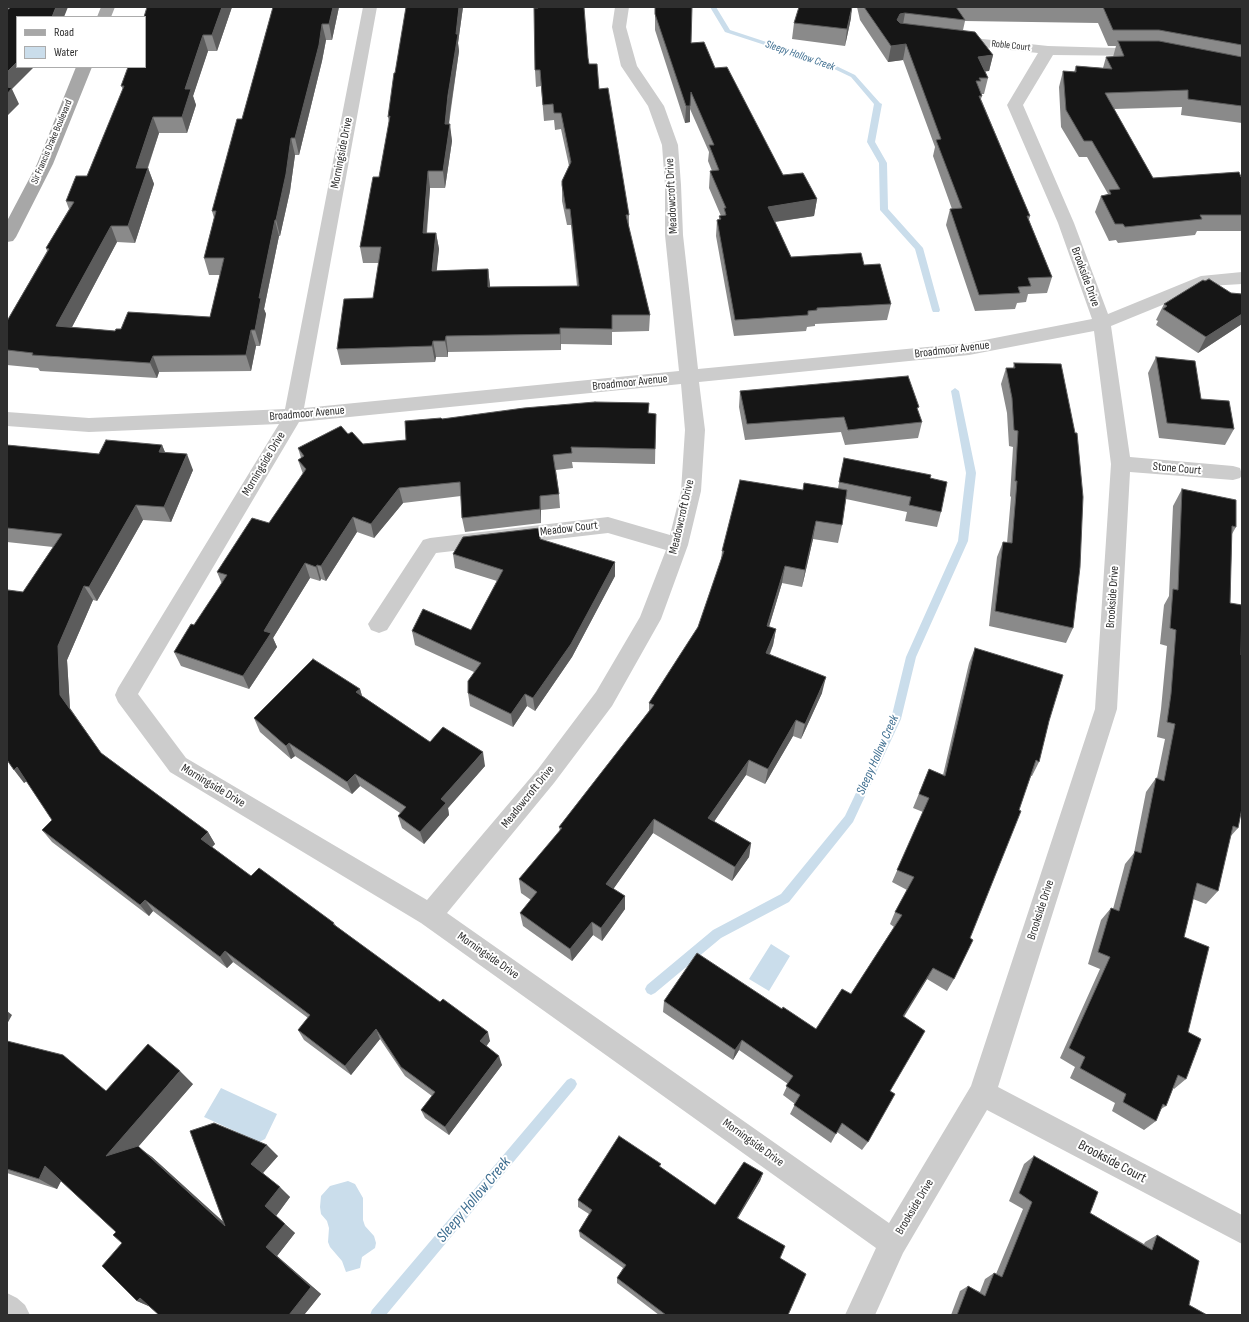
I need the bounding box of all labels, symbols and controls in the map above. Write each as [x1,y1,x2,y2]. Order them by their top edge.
legend [16,16,146,68]
text: Road [54,25,74,40]
water label: Sleepy Hollow Creek [764,38,836,74]
street label: Roble Court [991,38,1031,54]
text: Water [54,45,78,60]
street label: Sir Francis Drake Boulevard [29,98,75,186]
street label: Morningside Drive [328,116,356,190]
street label: Meadowcroft Drive [663,158,681,234]
street label: Brookside Drive [1068,245,1102,309]
street label: Broadmoor Avenue [914,338,990,362]
street label: Broadmoor Avenue [592,372,668,394]
street label: Broadmoor Avenue [269,404,345,424]
street label: Morningside Drive [239,429,289,499]
street label: Stone Court [1152,460,1202,478]
street label: Meadowcroft Drive [666,478,698,556]
street label: Meadow Court [539,518,599,540]
street label: Brookside Drive [1104,565,1122,629]
water label: Sleepy Hollow Creek [853,713,903,797]
street label: Morningside Drive [178,761,248,811]
street label: Meadowcroft Drive [498,763,558,831]
street label: Brookside Drive [1025,878,1057,942]
street label: Morningside Drive [454,929,522,983]
street label: Morningside Drive [720,1116,786,1170]
street label: Brookside Court [1075,1137,1149,1187]
water label: Sleepy Hollow Creek [433,1153,515,1247]
street label: Brookside Drive [893,1177,937,1237]

